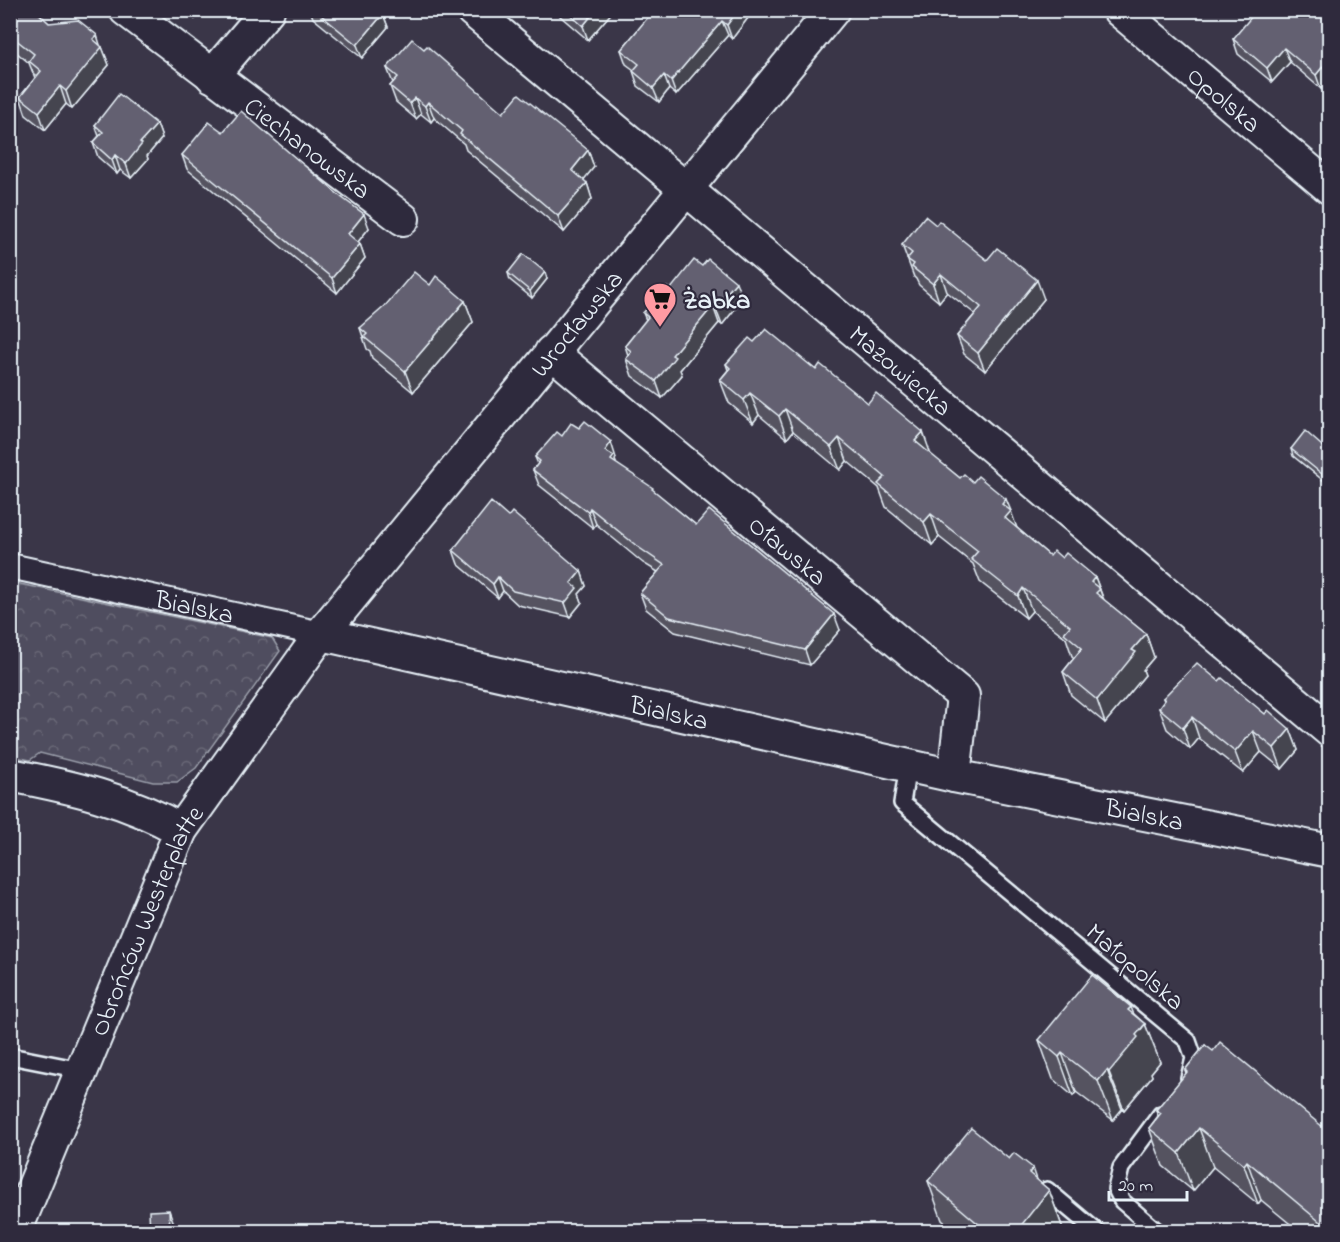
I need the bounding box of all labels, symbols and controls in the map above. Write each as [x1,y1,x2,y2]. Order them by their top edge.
street label: Opolska [1177,59,1268,144]
street label: Ciechanowska [235,89,378,210]
street label: Wrocławska [523,263,634,387]
supermarket icon: Żabka [642,281,678,328]
place label: Żabka [683,283,750,321]
street label: Mazowiecka [839,318,959,427]
street label: Oławska [738,508,834,597]
street label: Bialska [150,582,237,636]
street label: Bialska [625,688,712,742]
street label: Bialska [1100,790,1187,843]
street label: Obrońców Westerplatte [82,798,215,1043]
street label: Małopolska [1076,915,1192,1021]
scale bar [1109,1164,1187,1202]
text: 20 m [1118,1174,1153,1200]

